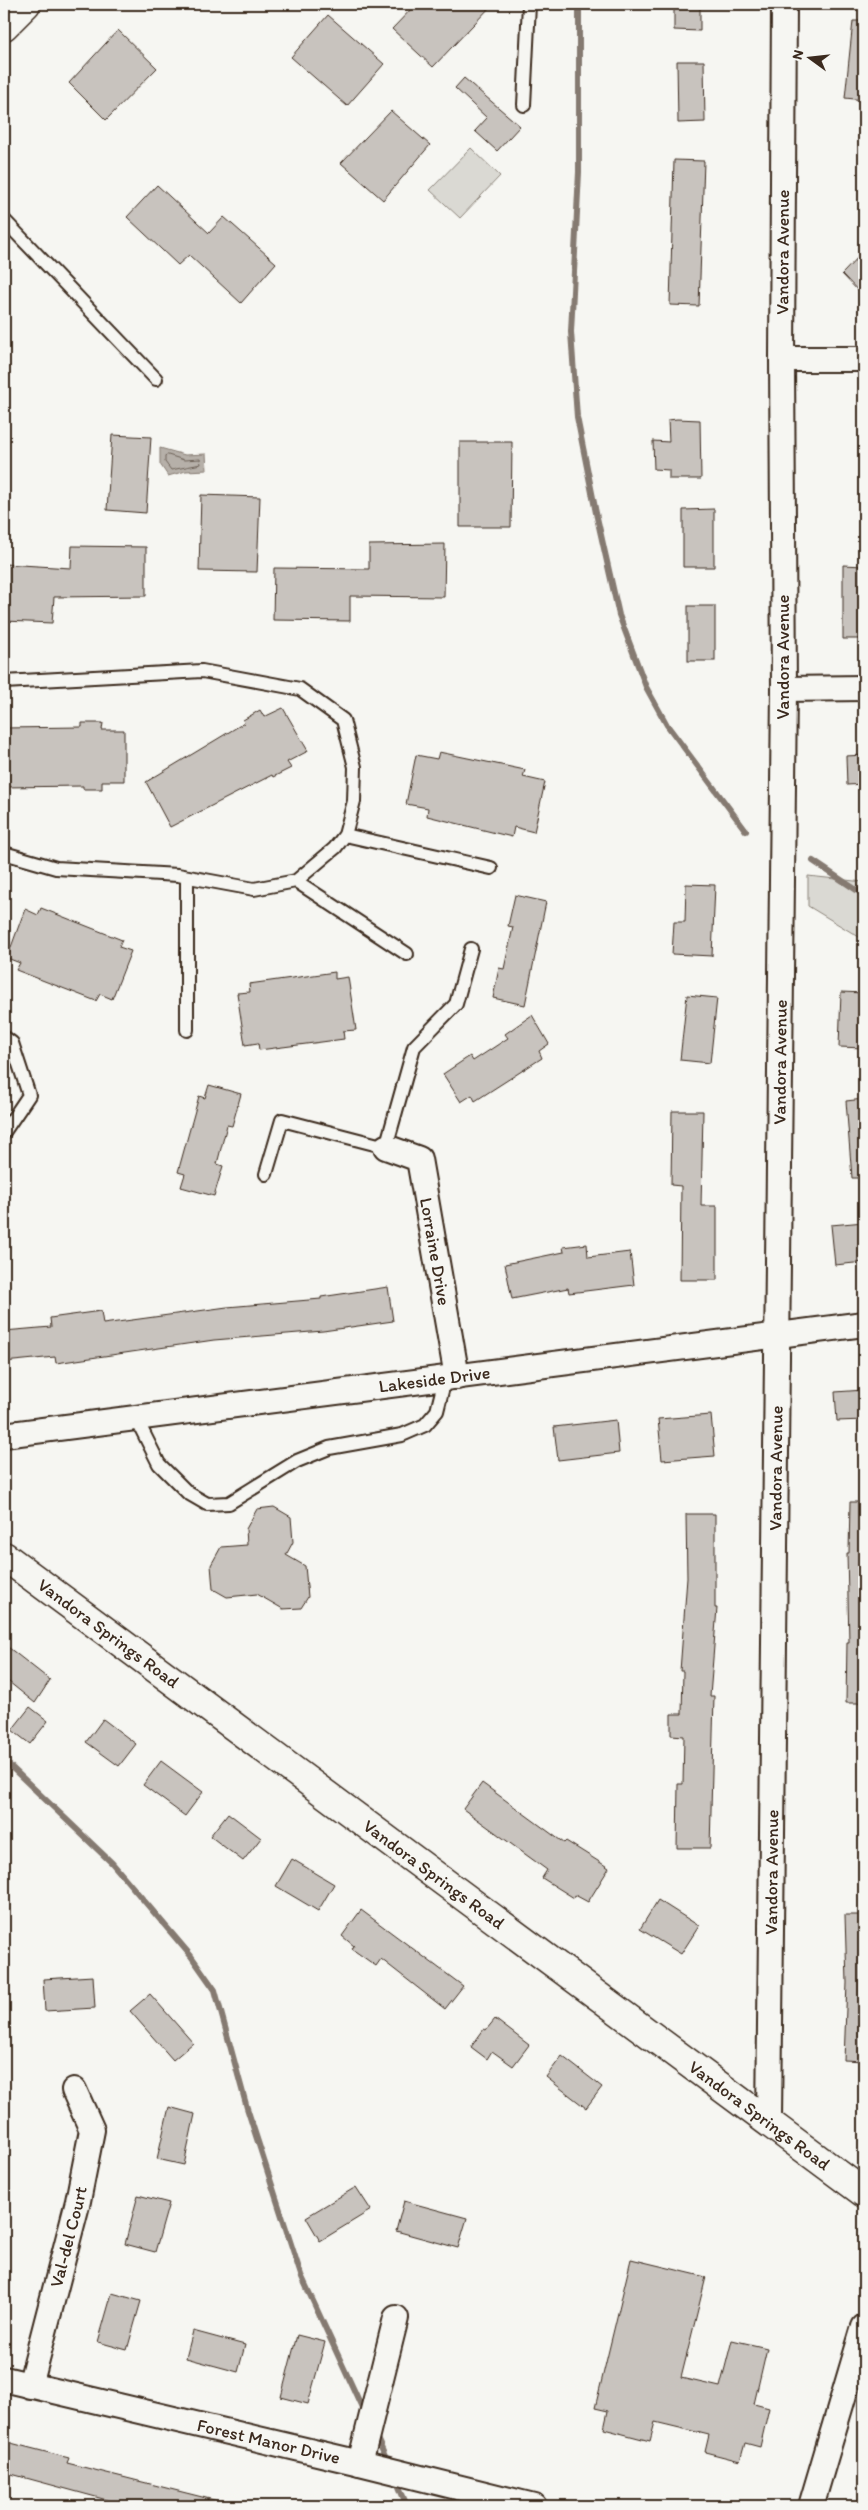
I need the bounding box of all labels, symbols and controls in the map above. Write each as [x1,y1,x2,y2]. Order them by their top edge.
north arrow [786,32,836,82]
text: N [788,48,807,62]
street label: Vandora Avenue [771,189,794,315]
street label: Vandora Avenue [772,594,794,720]
street label: Vandora Avenue [768,999,792,1125]
street label: Lorraine Drive [415,1196,455,1307]
street label: Lakeside Drive [377,1361,491,1398]
street label: Vandora Avenue [764,1405,787,1531]
street label: Vandora Springs Road [33,1574,184,1693]
street label: Vandora Avenue [760,1809,783,1935]
street label: Vandora Springs Road [359,1815,509,1934]
street label: Vandora Springs Road [684,2056,835,2175]
street label: Val-del Court [45,2184,92,2290]
street label: Forest Manor Drive [195,2414,342,2469]

